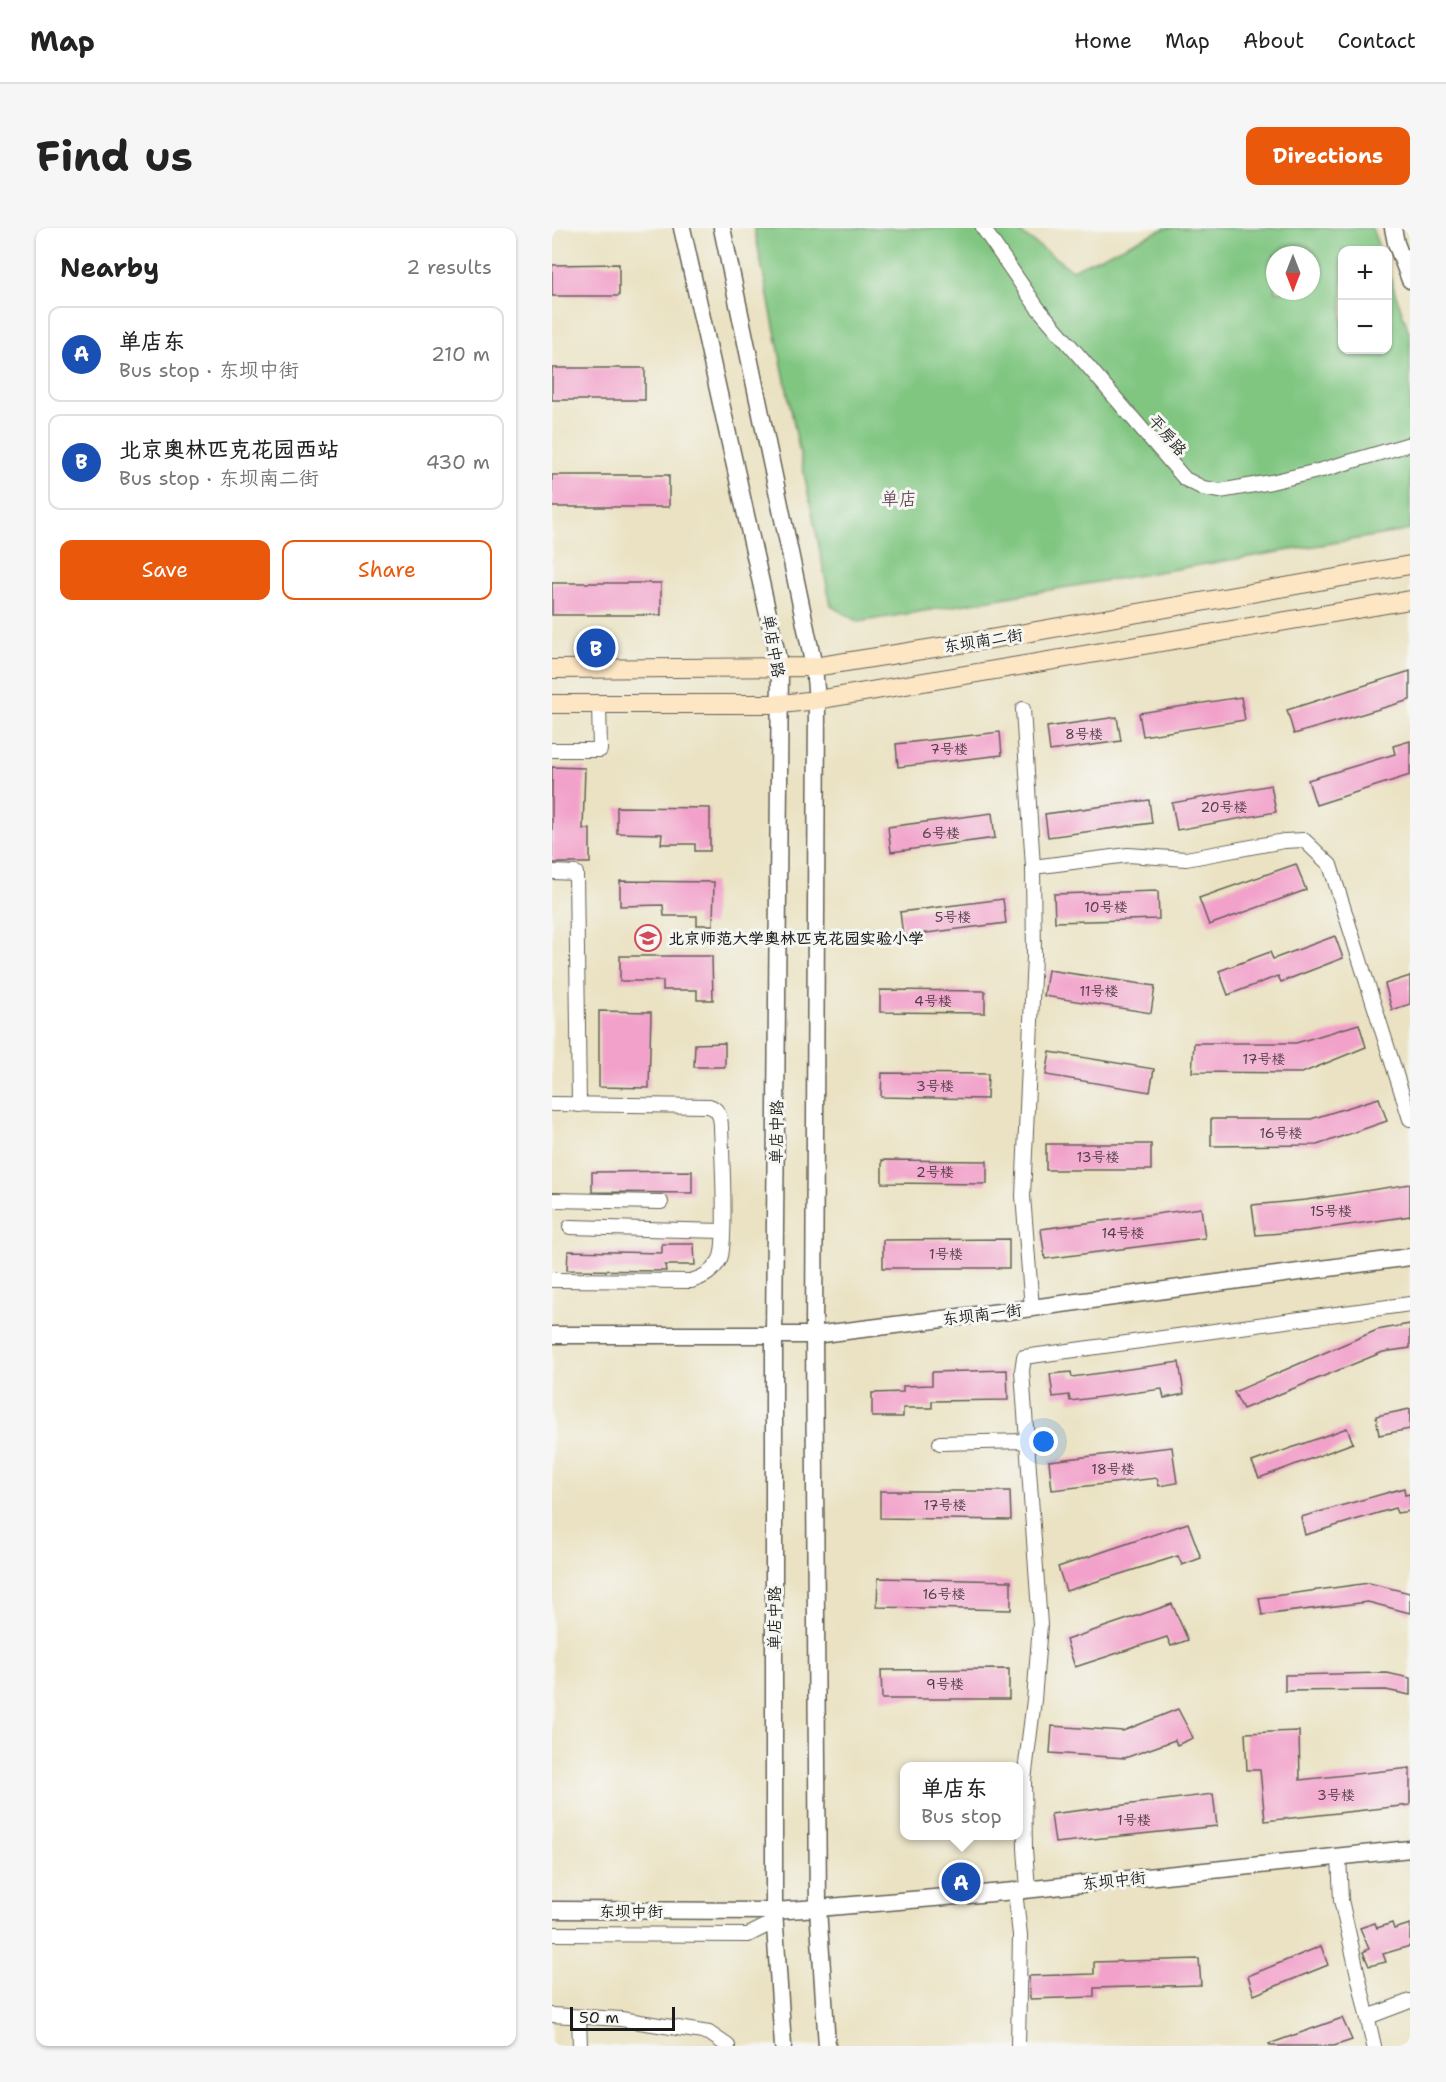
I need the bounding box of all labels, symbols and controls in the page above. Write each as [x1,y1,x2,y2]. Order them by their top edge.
text: Map [30,22,95,60]
text: Home [1074,27,1132,55]
text: Map [1165,27,1210,55]
text: About [1243,27,1304,55]
text: Contact [1337,27,1416,55]
button: Directions [1246,127,1410,185]
text: Find us [36,128,193,184]
north arrow [1266,246,1320,300]
map controls [1338,246,1392,354]
button: + [1338,246,1392,300]
text: Nearby [60,250,159,285]
text: 2 results [406,254,492,280]
button: − [1338,300,1392,354]
text: 单店东 [119,327,185,356]
text: A [74,341,89,367]
text: 210 m [431,341,490,367]
text: Bus stop · 东坝中街 [119,357,299,383]
street label: 平房路 [1144,410,1191,460]
text: 北京奥林匹克花园西站 [119,435,339,464]
text: B [75,449,88,475]
text: 430 m [426,449,490,475]
text: Bus stop · 东坝南二街 [119,465,319,491]
district label: 单店 [881,487,917,511]
button: Save [60,540,270,600]
button: Share [282,540,492,600]
street label: 单店中路 [758,613,789,679]
street label: 东坝南二街 [942,624,1024,657]
pin: B [576,626,615,670]
house number: 8号楼 [1065,725,1103,743]
house number: 7号楼 [930,740,968,758]
house number: 20号楼 [1200,798,1248,816]
house number: 6号楼 [922,824,960,842]
house number: 10号楼 [1084,898,1128,916]
house number: 5号楼 [935,908,971,926]
school or university icon: 北京师范大学奥林匹克花园实验小学 [633,923,663,953]
place label: 北京师范大学奥林匹克花园实验小学 [668,928,924,949]
house number: 11号楼 [1079,982,1119,1000]
house number: 4号楼 [914,992,952,1010]
house number: 17号楼 [1243,1050,1285,1068]
house number: 3号楼 [916,1077,954,1095]
street label: 单店中路 [765,1100,788,1164]
house number: 16号楼 [1259,1124,1303,1142]
house number: 13号楼 [1077,1148,1119,1166]
house number: 2号楼 [916,1163,954,1181]
house number: 15号楼 [1310,1202,1352,1220]
house number: 14号楼 [1101,1224,1145,1242]
house number: 1号楼 [929,1245,963,1263]
street label: 东坝南一街 [941,1299,1023,1330]
your location [1029,1427,1058,1456]
house number: 18号楼 [1091,1460,1135,1478]
house number: 17号楼 [924,1496,966,1514]
house number: 16号楼 [922,1585,966,1603]
street label: 单店中路 [764,1586,785,1650]
house number: 9号楼 [926,1675,964,1693]
popup [900,1762,1023,1840]
text: 单店东 [921,1774,987,1803]
house number: 3号楼 [1317,1786,1355,1804]
text: Bus stop [921,1803,1002,1829]
house number: 1号楼 [1117,1811,1151,1829]
pin: A [942,1860,980,1904]
street label: 东坝中街 [1081,1867,1147,1894]
street label: 东坝中街 [599,1901,663,1922]
scale bar [570,2004,675,2032]
text: 50 m [579,2007,619,2028]

